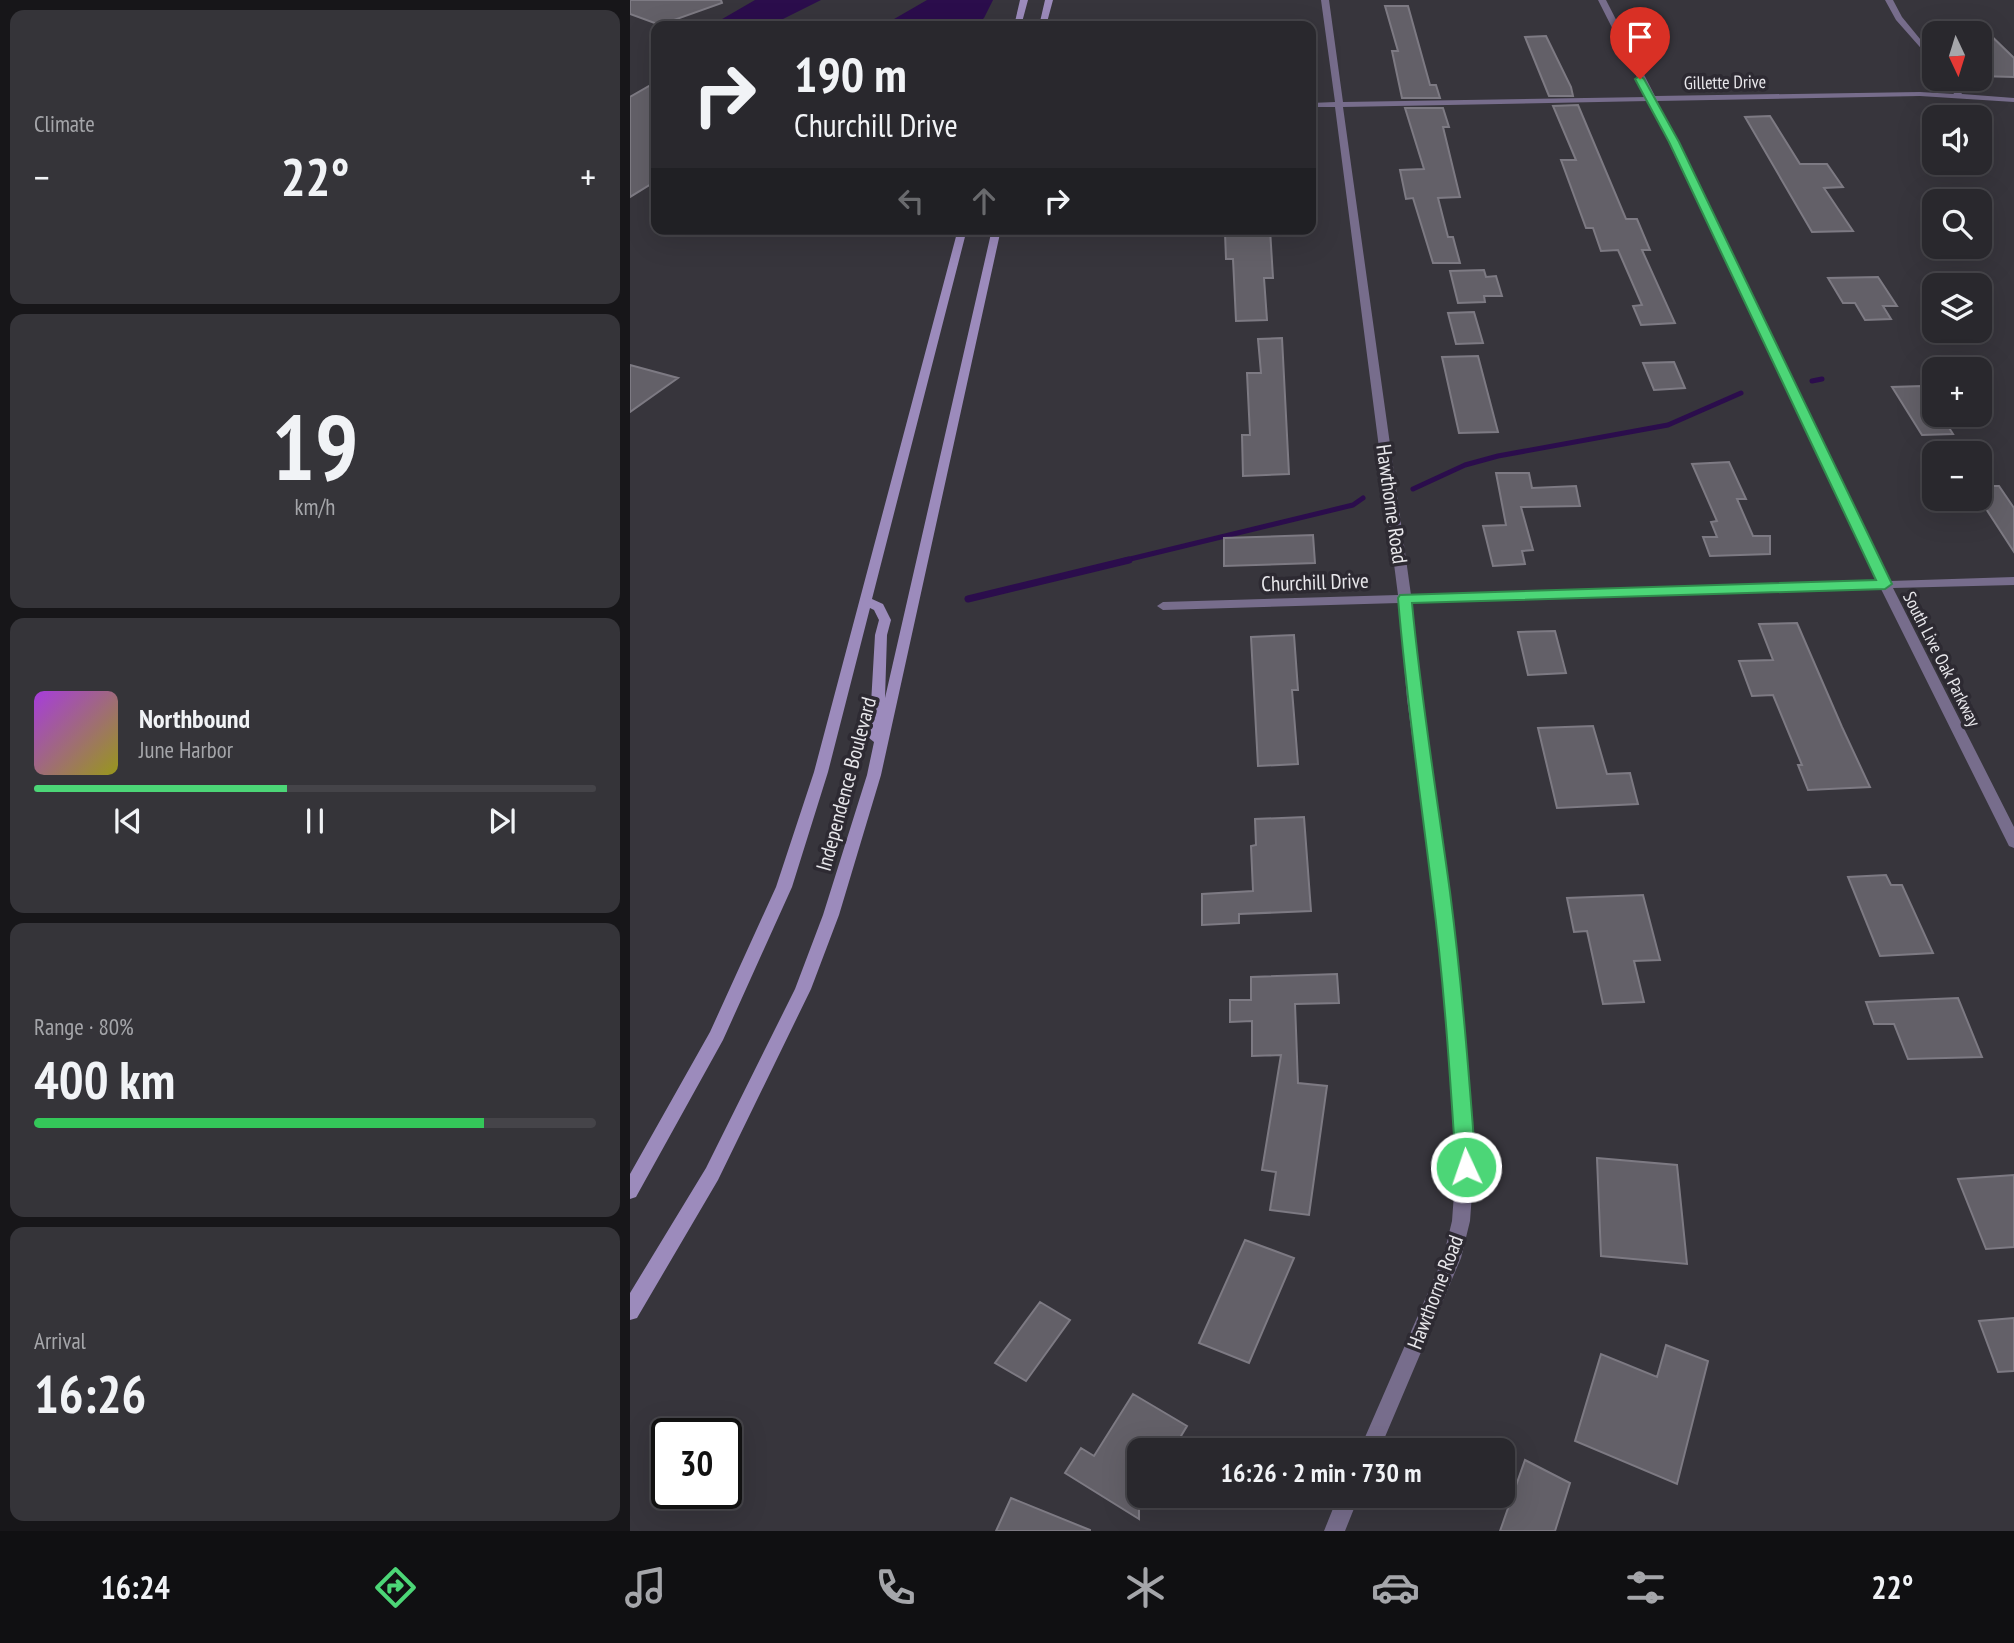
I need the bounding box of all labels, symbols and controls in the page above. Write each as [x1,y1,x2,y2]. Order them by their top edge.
pin [1610,7,1670,79]
icon: arrive [1621,18,1659,56]
north arrow [1922,21,1992,91]
map controls [1922,21,1992,511]
text: 190 m [794,42,907,106]
icon: right [679,49,770,140]
street label: Gillette Drive [1684,70,1766,94]
text: Churchill Drive [794,104,958,146]
button: sound [1922,105,1992,175]
text: Climate [34,109,95,138]
text: 22° [281,143,349,210]
text: − [34,152,50,201]
text: + [580,152,596,201]
icon: left [892,182,930,220]
icon: ahead [965,182,1003,220]
icon: right [1038,182,1076,220]
button: search [1922,189,1992,259]
button: layers [1922,273,1992,343]
button: + [1922,357,1992,427]
text: 19 [272,387,359,505]
button: − [1922,441,1992,511]
street label: Hawthorne Road [1370,443,1414,565]
text: km/h [295,492,335,521]
street label: Churchill Drive [1261,567,1369,597]
street label: South Live Oak Parkway [1898,588,1986,731]
street label: Independence Boulevard [810,694,882,874]
text: Northbound [139,702,250,735]
text: June Harbor [139,735,233,764]
icon: previous [109,802,147,840]
icon: pause [296,802,334,840]
icon: next [483,802,521,840]
text: Range · 80% [34,1012,134,1041]
text: 400 km [34,1046,175,1113]
position arrow [1429,1130,1503,1204]
street label: Hawthorne Road [1401,1231,1469,1353]
text: Arrival [34,1326,86,1355]
text: 16:26 [34,1360,146,1427]
speed limit sign: 30 [651,1418,742,1509]
text: 16:26 · 2 min · 730 m [1221,1456,1421,1489]
icon: directions [371,1563,420,1612]
icon: music [621,1563,670,1612]
icon: phone [871,1563,920,1612]
icon: climate [1121,1563,1170,1612]
icon: car [1371,1563,1420,1612]
icon: filters [1621,1563,1670,1612]
text: 16:24 [101,1566,170,1608]
text: 22° [1871,1566,1913,1608]

